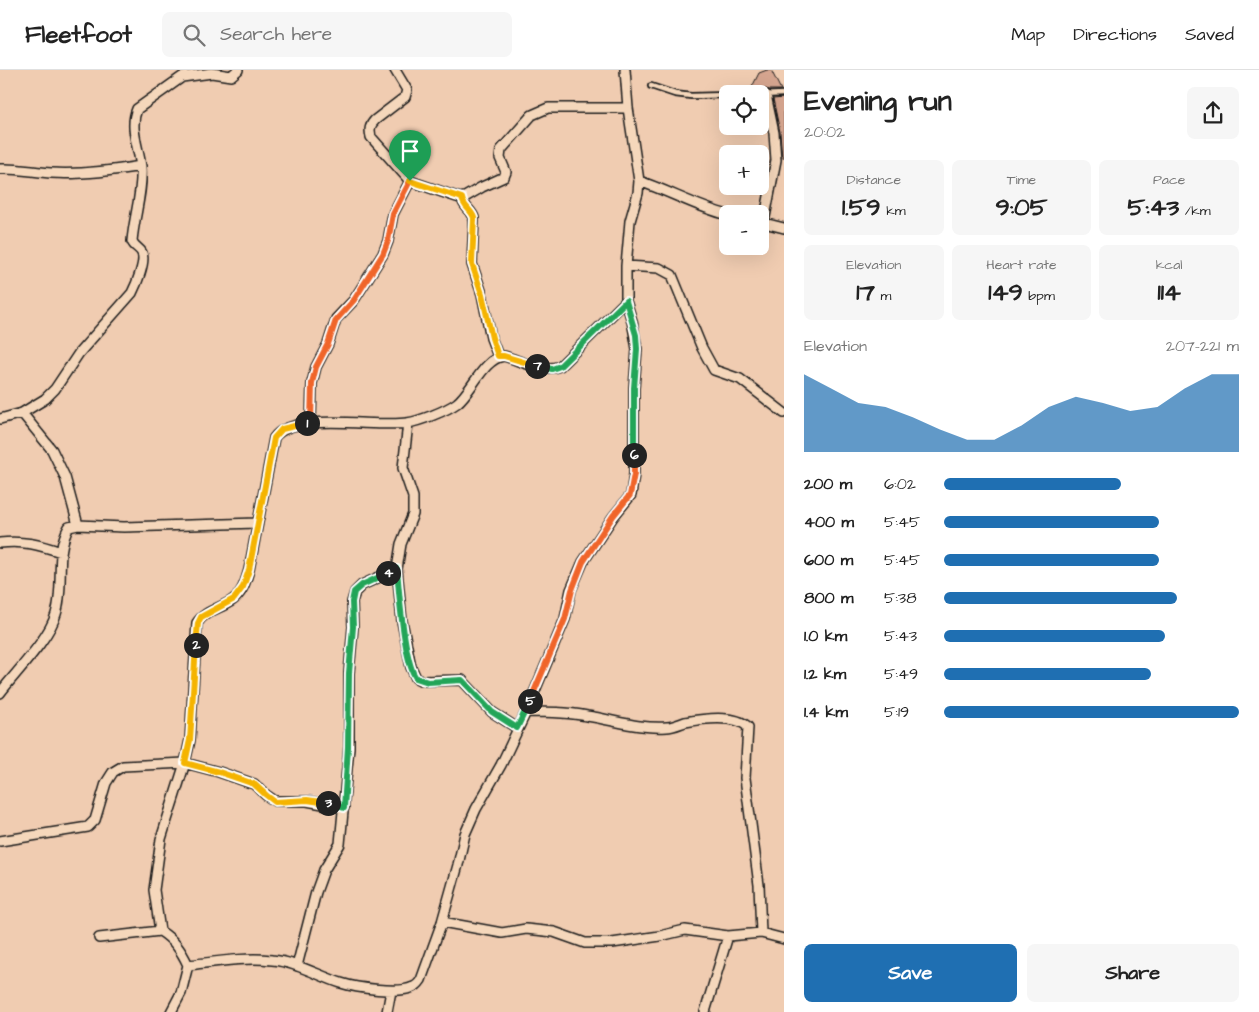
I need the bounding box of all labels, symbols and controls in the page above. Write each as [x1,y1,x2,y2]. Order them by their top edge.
search box [162,12,512,57]
text: Fleetfoot [25,18,132,52]
icon: search [180,21,208,49]
text: Search here [220,21,332,48]
text: Map [1011,22,1045,47]
text: Directions [1073,22,1157,47]
text: Saved [1185,22,1234,47]
text: Evening run [804,82,952,121]
map controls [719,85,769,255]
button: locate [719,85,769,135]
button: share [1187,87,1239,139]
text: 20:02 [804,121,845,143]
pin [389,130,431,181]
icon: arrive [396,137,424,165]
button: + [719,145,769,195]
text: Distance [847,170,901,190]
text: Time [1007,170,1036,190]
text: Pace [1153,170,1185,190]
text: 1.59 [842,190,881,225]
text: 9:05 [996,190,1047,225]
text: 5:43 [1128,190,1179,225]
text: km [881,201,906,221]
text: /km [1179,201,1211,221]
button: − [719,205,769,255]
text: Elevation [846,255,901,275]
text: Heart rate [986,255,1057,275]
text: kcal [1156,255,1183,275]
text: 17 [856,275,875,310]
text: 149 [988,275,1023,310]
text: 114 [1157,275,1181,310]
text: m [875,286,891,306]
text: bpm [1023,286,1055,306]
text: Elevation [804,335,867,357]
text: 207–221 m [1166,335,1239,357]
pin: 7 [524,354,550,378]
text: 7 [533,356,542,376]
pin: 1 [294,410,320,436]
text: 1 [307,413,308,433]
pin: 6 [622,442,646,468]
text: 6 [630,445,639,465]
text: 200 m [804,473,852,495]
text: 6:02 [884,473,916,495]
text: 400 m [804,511,854,533]
text: 5:45 [884,511,920,533]
text: 600 m [804,549,853,571]
text: 5:45 [884,549,920,571]
pin: 4 [376,560,400,586]
text: 4 [384,563,393,583]
text: 800 m [804,587,853,609]
text: 5:38 [884,587,917,609]
text: 1.0 km [804,625,847,647]
text: 5:43 [884,625,917,647]
pin: 2 [184,632,208,658]
text: 2 [192,635,201,655]
text: 1.2 km [804,663,846,685]
text: 5:49 [884,663,918,685]
pin: 5 [518,688,542,714]
text: 5 [526,691,535,711]
text: 1.4 km [804,701,848,723]
text: 5:19 [884,701,909,723]
pin: 3 [316,790,340,816]
text: 3 [325,793,332,813]
button: Save [804,944,1017,1002]
button: Share [1027,944,1239,1002]

